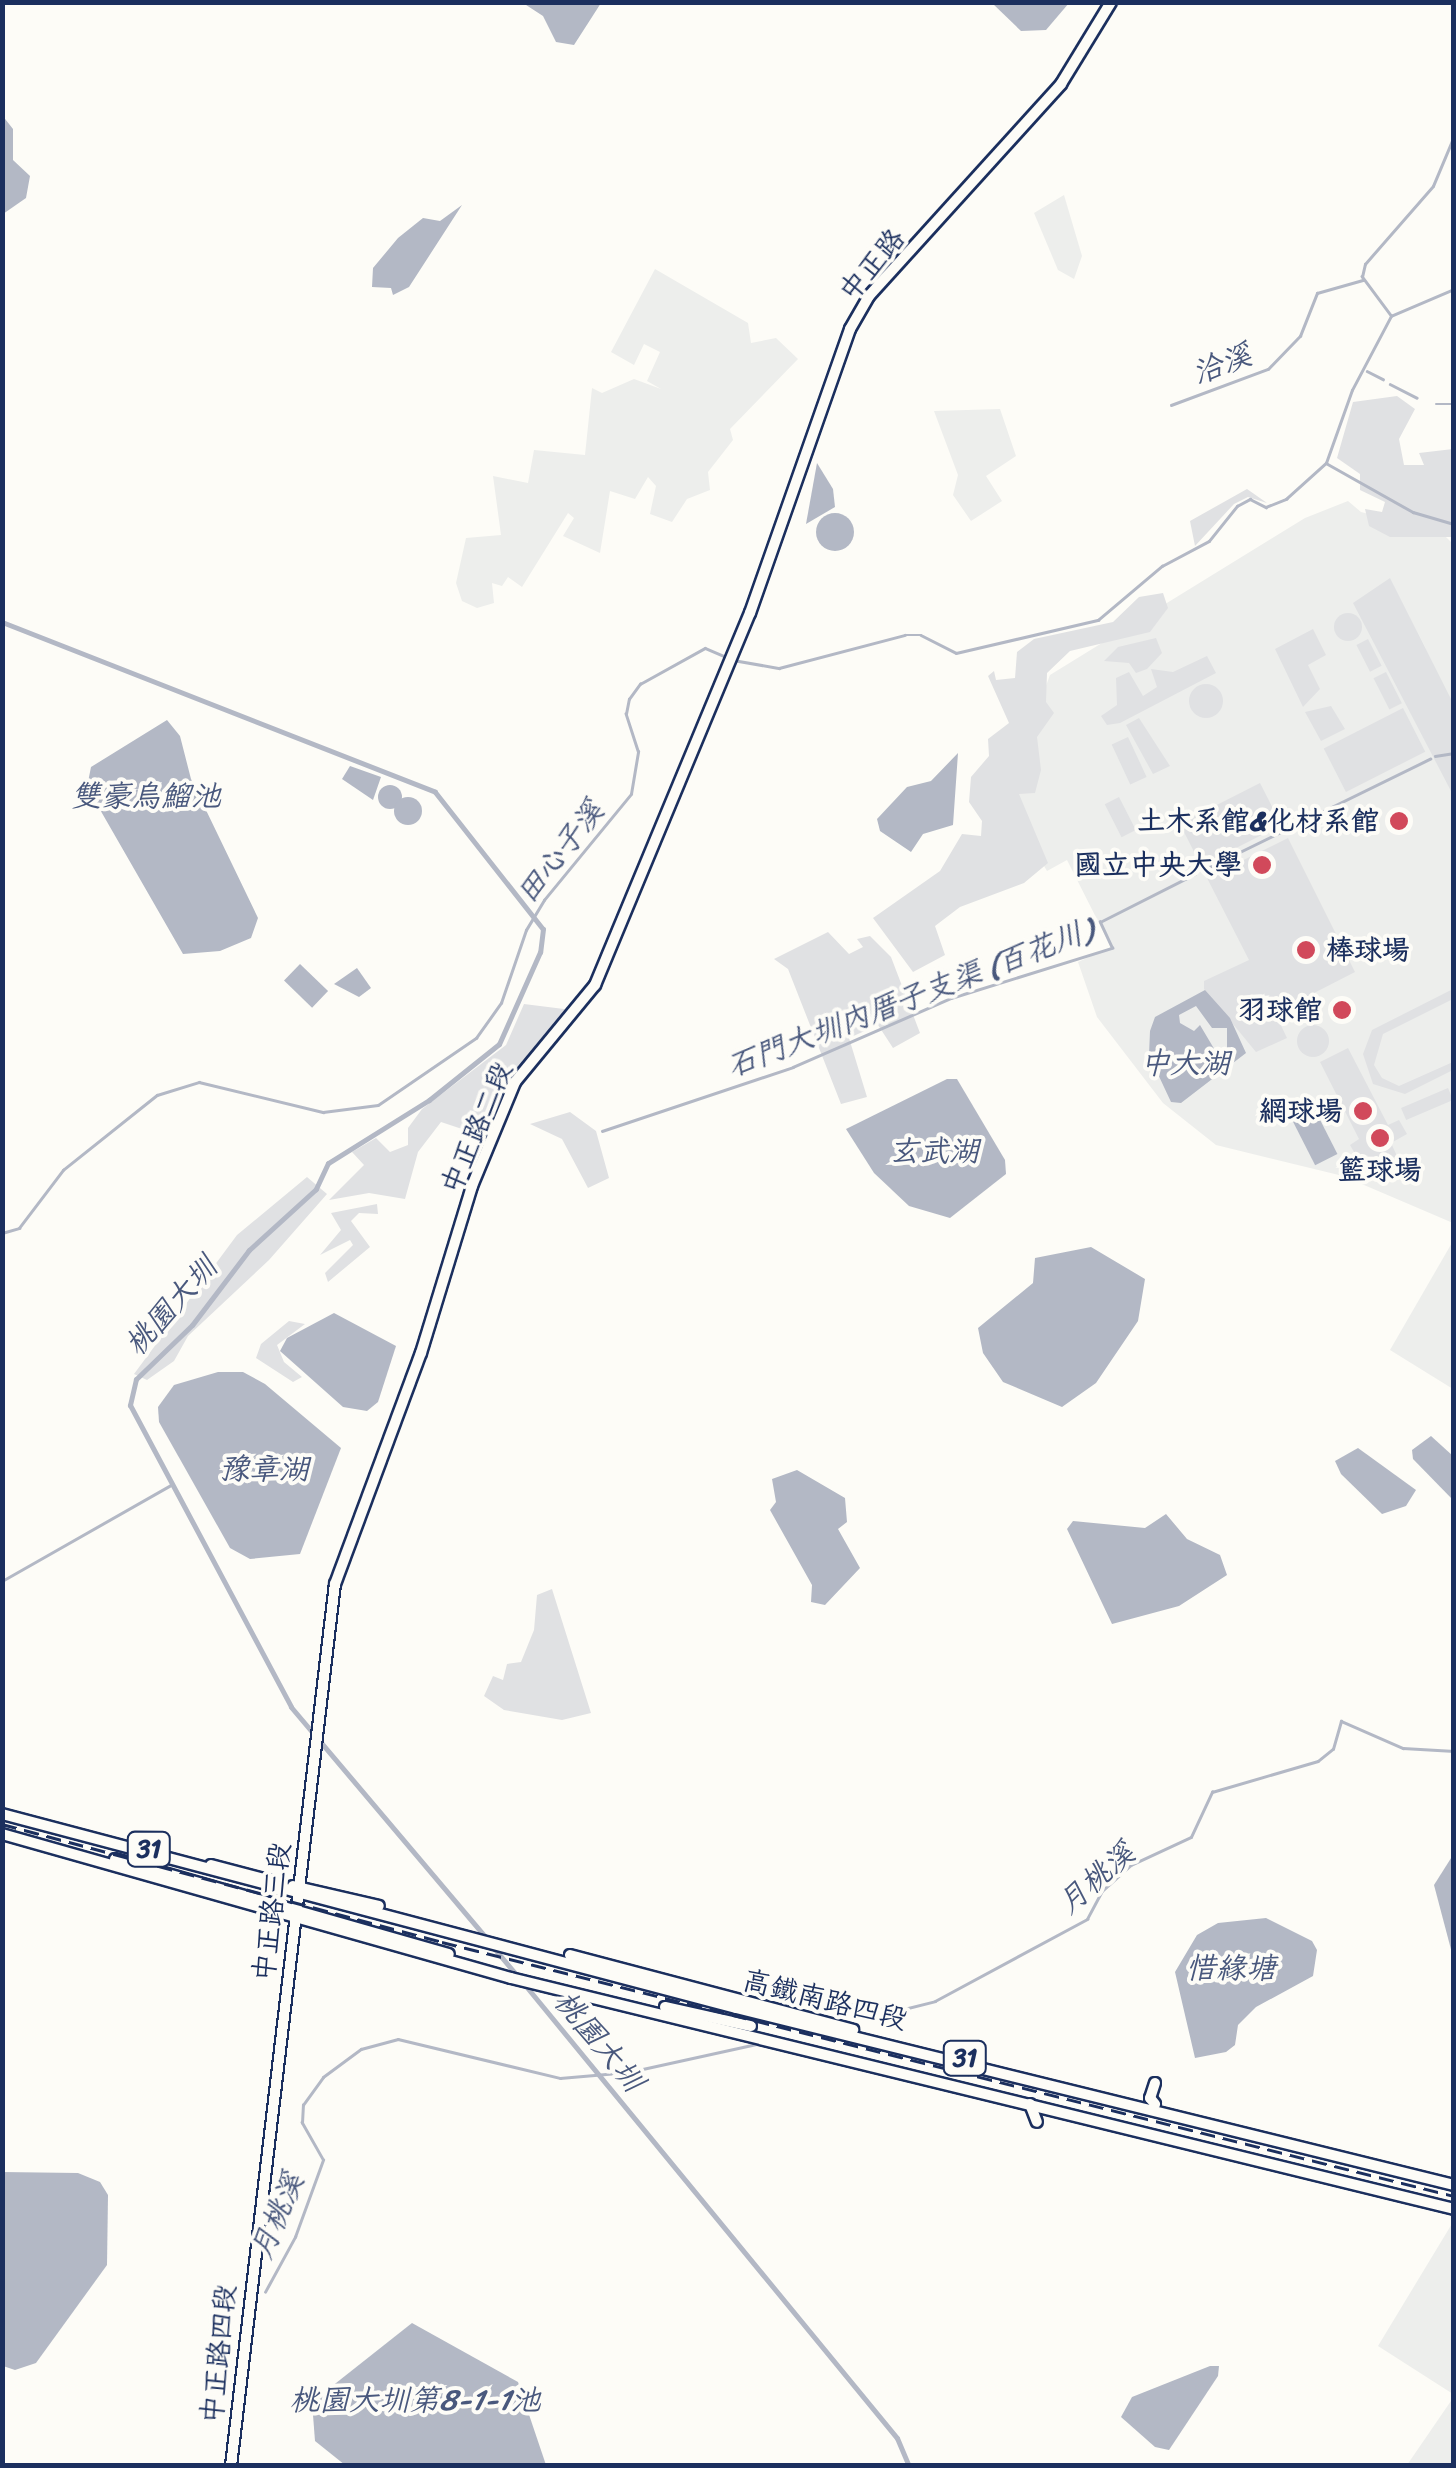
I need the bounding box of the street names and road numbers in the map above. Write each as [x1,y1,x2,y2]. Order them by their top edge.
street label: 中正路 [832,222,912,308]
street label: 中正路二段 [434,1057,520,1199]
road number: 31 [126,1829,172,1869]
street label: 中正路三段 [247,1840,297,1984]
street label: 高鐵南路四段 [739,1963,911,2037]
road number: 31 [942,2038,988,2078]
street label: 中正路四段 [195,2283,243,2425]

